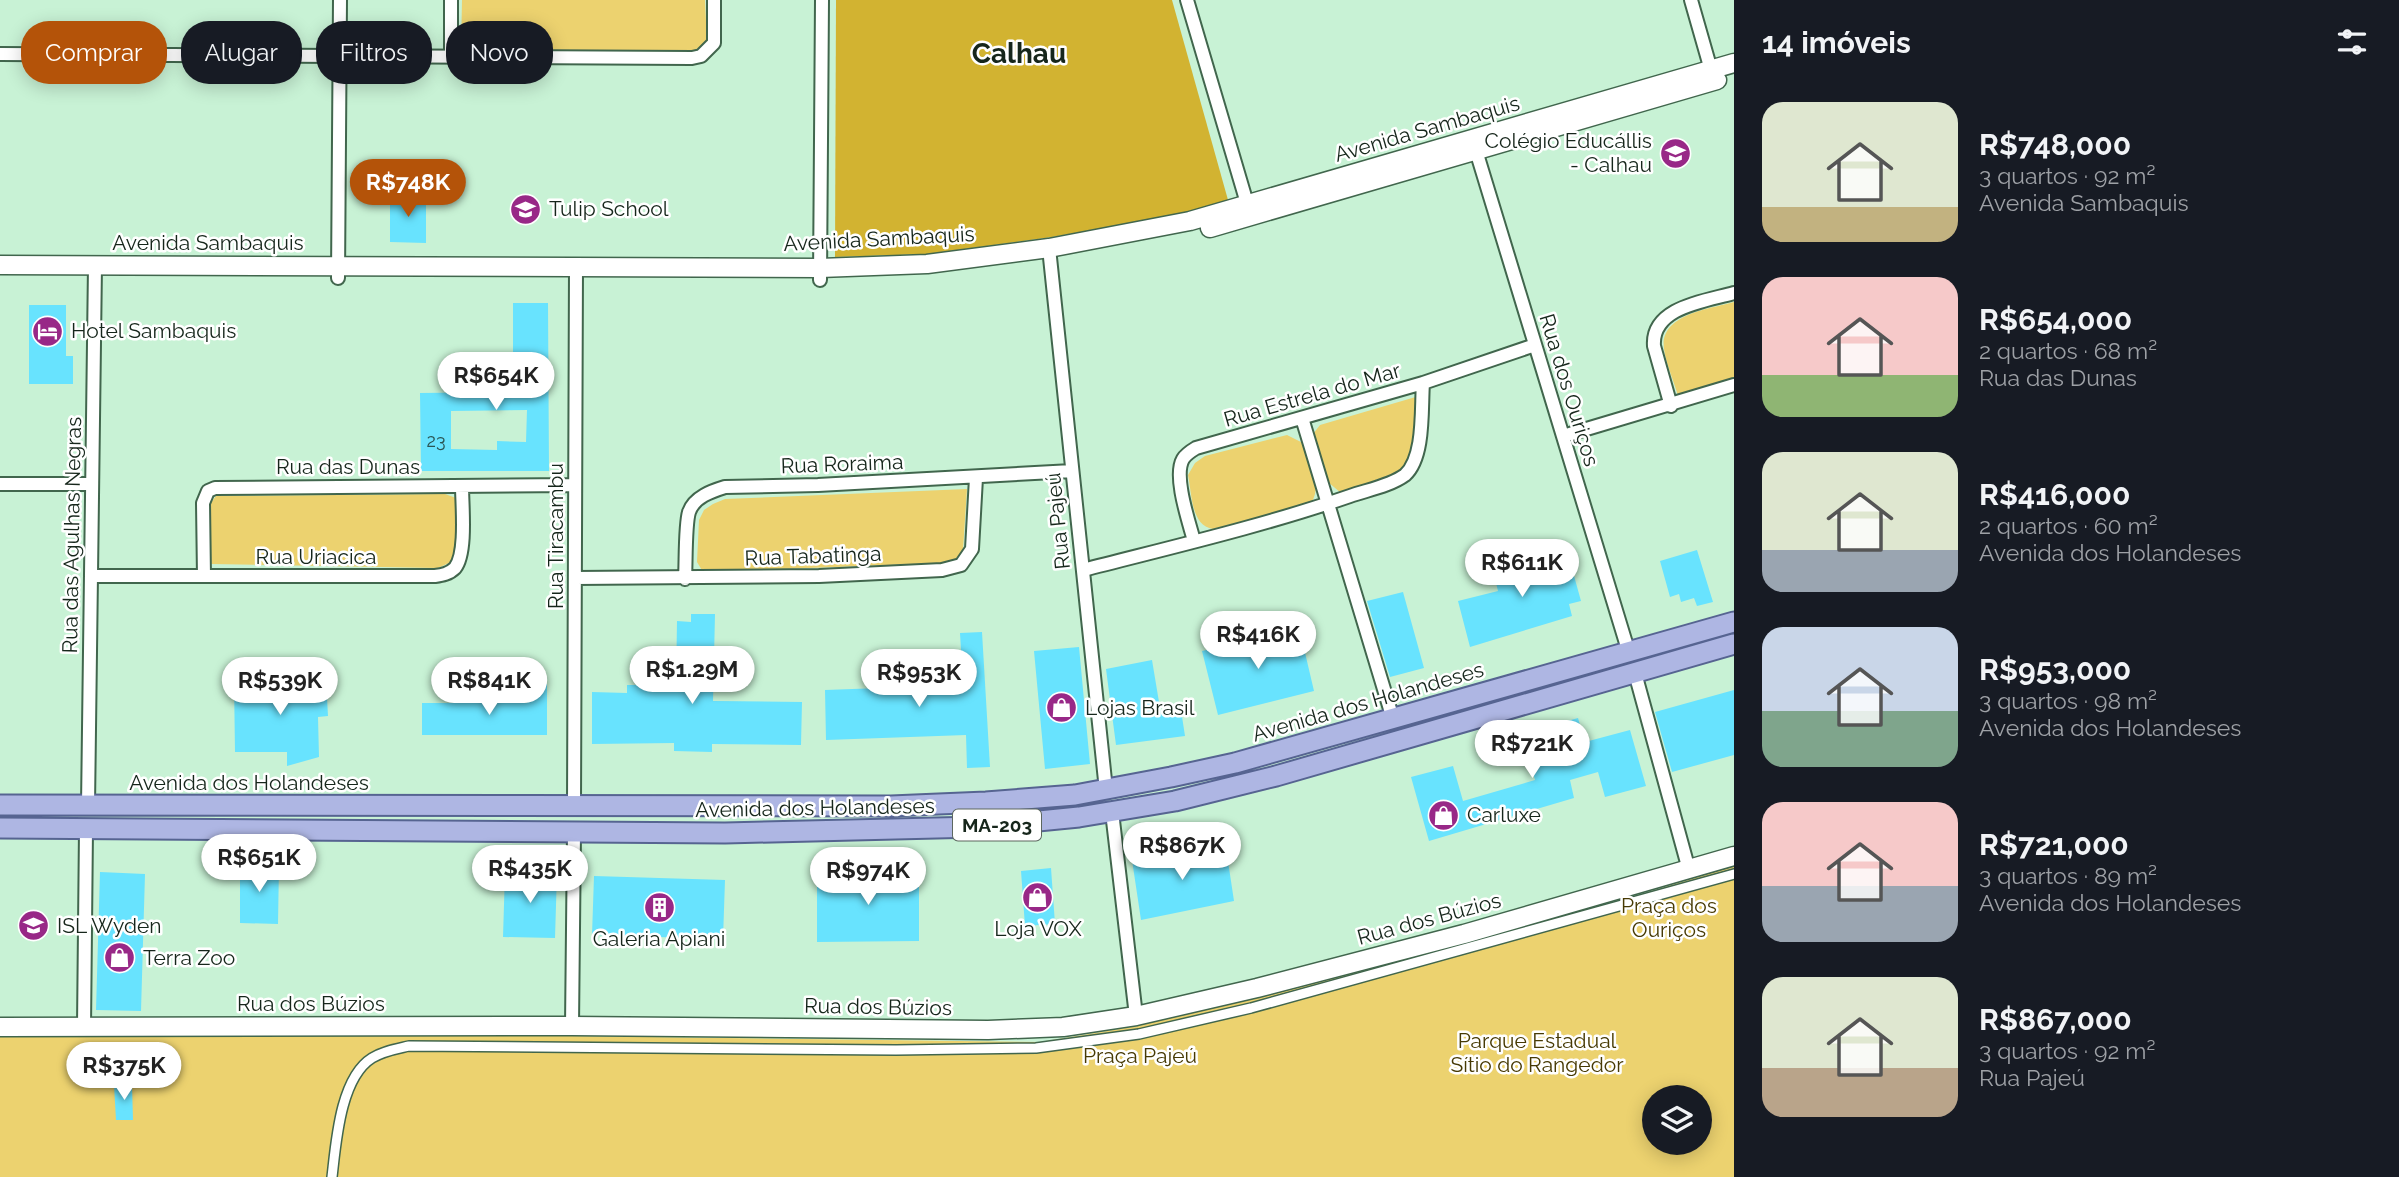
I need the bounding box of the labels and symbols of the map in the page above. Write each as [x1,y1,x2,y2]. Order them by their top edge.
district label: Calhau [972,37,1066,70]
street label: Avenida Sambaquis [1331,90,1522,167]
place label: Colégio Educállis - Calhau [1485,128,1652,177]
school or university icon: Colégio Educállis - Calhau [1658,136,1692,170]
pin: R$748K [351,160,465,219]
school or university icon: Tulip School [509,192,543,226]
place label: Tulip School [549,196,669,221]
street label: Avenida Sambaquis [783,221,975,256]
street label: Avenida Sambaquis [112,230,304,255]
street label: Rua dos Ouriços [1534,311,1605,469]
hotel icon: Hotel Sambaquis [31,314,65,348]
place label: Hotel Sambaquis [71,318,236,343]
pin: R$654K [439,352,553,412]
street label: Rua Estrela do Mar [1221,357,1404,432]
street label: Rua das Agulhas Negras [57,416,86,654]
house number: 23 [427,430,446,451]
street label: Rua Roraima [780,449,904,478]
street label: Rua das Dunas [276,454,420,479]
street label: Rua Tiracambu [543,463,568,609]
street label: Rua Pajeú [1040,472,1075,570]
pin: R$611K [1465,540,1579,599]
street label: Rua Tabatinga [744,541,882,570]
street label: Rua Uriacica [255,544,377,569]
pin: R$416K [1201,612,1315,671]
pin: R$1.29M [627,646,757,706]
pin: R$953K [862,650,976,709]
street label: Avenida dos Holandeses [1249,656,1486,747]
pin: R$539K [223,658,337,717]
pin: R$841K [432,658,546,717]
shop icon: Lojas Brasil [1045,691,1079,725]
place label: Lojas Brasil [1085,695,1195,720]
pin: R$721K [1475,720,1589,780]
street label: Avenida dos Holandeses [129,770,369,795]
street label: Avenida dos Holandeses [695,793,935,822]
shop icon: Carluxe [1427,798,1461,832]
place label: Carluxe [1467,802,1541,827]
road number: MA-203 [953,810,1041,840]
pin: R$867K [1125,822,1239,882]
pin: R$651K [202,834,316,894]
pin: R$435K [473,846,587,905]
pin: R$974K [811,848,925,907]
shop icon: Loja VOX [1021,880,1055,914]
street label: Rua dos Búzios [1354,887,1504,950]
building icon: Galeria Apiani [642,890,676,924]
park label: Praça dos Ouriços [1621,893,1717,942]
school or university icon: ISL Wyden [17,909,51,943]
place label: ISL Wyden [57,913,162,938]
place label: Loja VOX [994,916,1082,941]
place label: Galeria Apiani [593,926,725,951]
shop icon: Terra Zoo [103,941,137,975]
place label: Terra Zoo [143,945,235,970]
street label: Rua dos Búzios [237,991,385,1016]
street label: Rua dos Búzios [804,993,952,1020]
park label: Parque Estadual Sítio do Rangedor [1450,1028,1624,1077]
pin: R$375K [67,1042,181,1102]
park label: Praça Pajeú [1083,1043,1197,1068]

